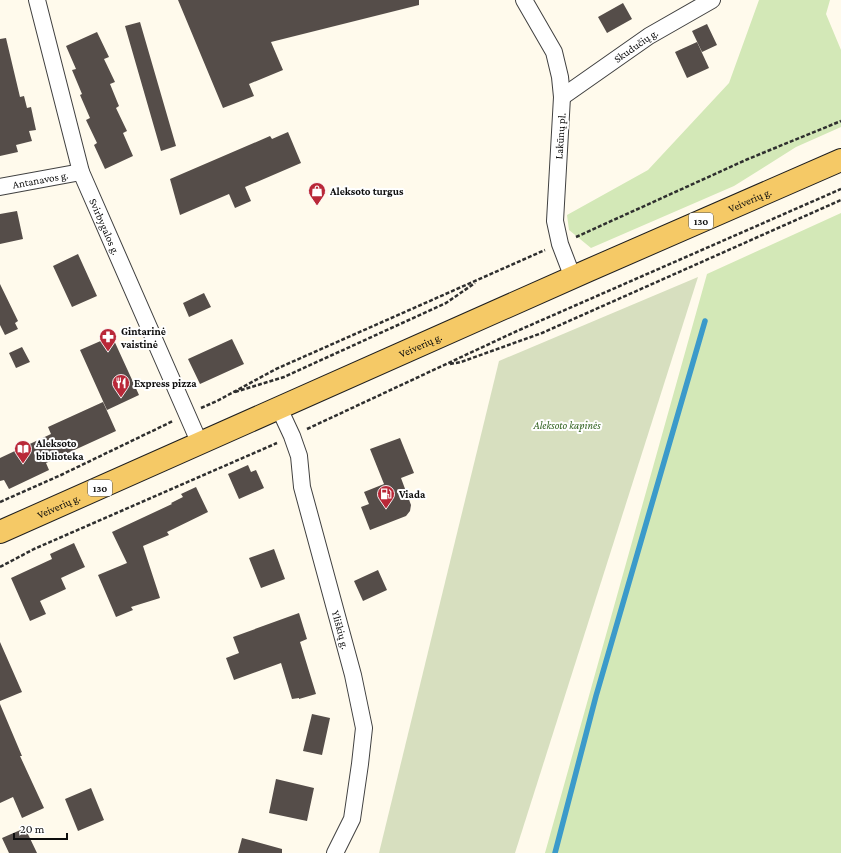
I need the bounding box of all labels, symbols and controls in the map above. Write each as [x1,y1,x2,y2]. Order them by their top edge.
street label: Skudučių g. [611,26,660,65]
street label: Lakūnų pl. [552,112,569,160]
street label: Antanavos g. [12,169,69,191]
shop icon: Aleksoto turgus [307,181,327,206]
place label: Aleksoto turgus [329,185,404,197]
street label: Veiverių g. [726,185,773,215]
street label: Svirbygalos g. [87,196,122,257]
road number: 130 [689,213,713,229]
place label: Gintarinė vaistinė [120,325,166,350]
pharmacy icon: Gintarinė vaistinė [98,327,118,352]
street label: Veiverių g. [397,330,444,360]
restaurant icon: Express pizza [111,373,131,398]
place label: Express pizza [134,377,197,389]
park label: Aleksoto kapinės [532,419,601,432]
place label: Aleksoto biblioteka [35,437,84,462]
library icon: Aleksoto biblioteka [13,439,33,464]
road number: 130 [88,480,112,496]
fuel station icon: Viada [376,484,396,509]
place label: Viada [398,488,426,500]
street label: Veiverių g. [35,491,82,521]
street label: Yliškių g. [330,609,352,650]
scale bar [14,815,67,841]
text: 20 m [20,822,45,836]

